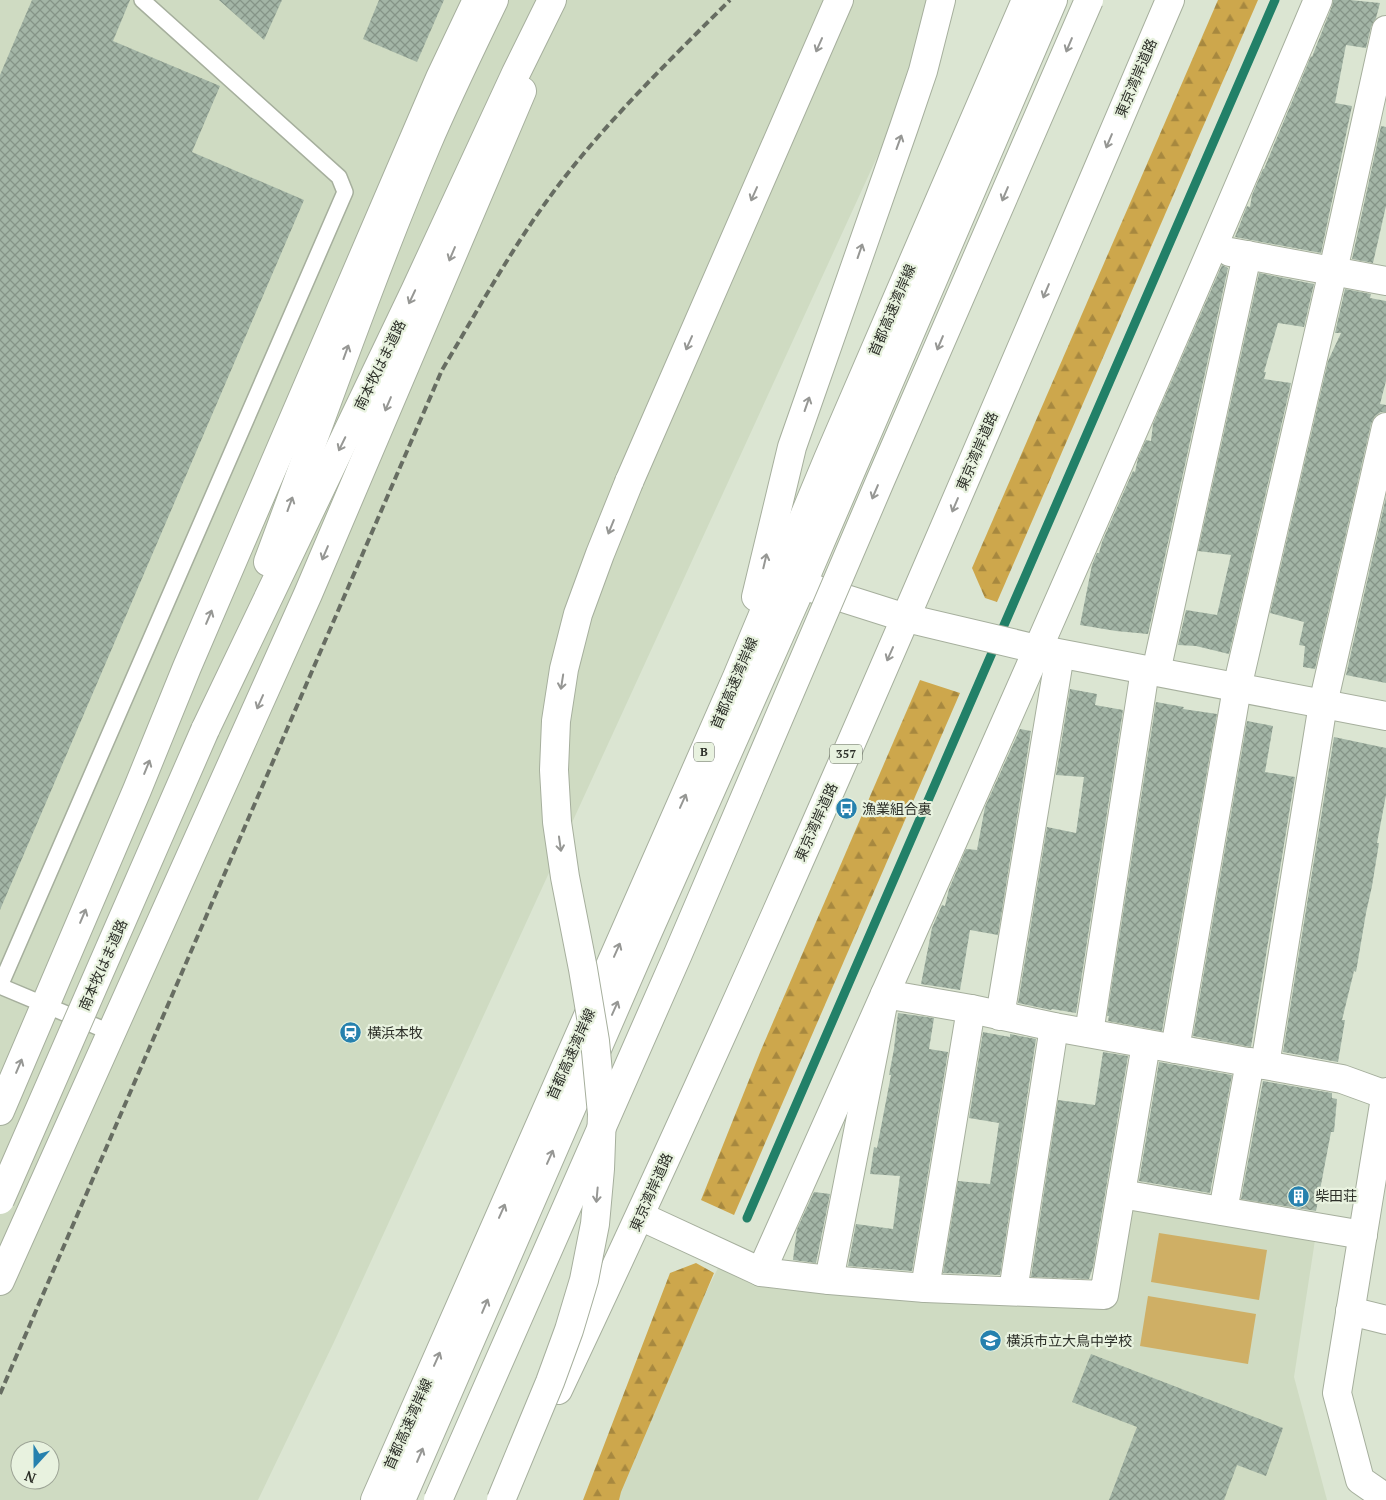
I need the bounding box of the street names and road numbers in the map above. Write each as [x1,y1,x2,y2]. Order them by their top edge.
street label: 東京湾岸道路 [1110,35,1161,120]
street label: 首都高速湾岸線 [864,261,919,359]
street label: 南本牧はま道路 [350,317,410,413]
street label: 東京湾岸道路 [951,408,1002,493]
street label: 首都高速湾岸線 [706,634,761,732]
road number: B [694,742,714,762]
road number: 357 [830,744,862,764]
street label: 東京湾岸道路 [790,780,841,864]
street label: 南本牧はま道路 [74,916,131,1013]
street label: 首都高速湾岸線 [542,1005,599,1102]
street label: 東京湾岸道路 [625,1150,676,1234]
street label: 首都高速湾岸線 [379,1375,436,1472]

